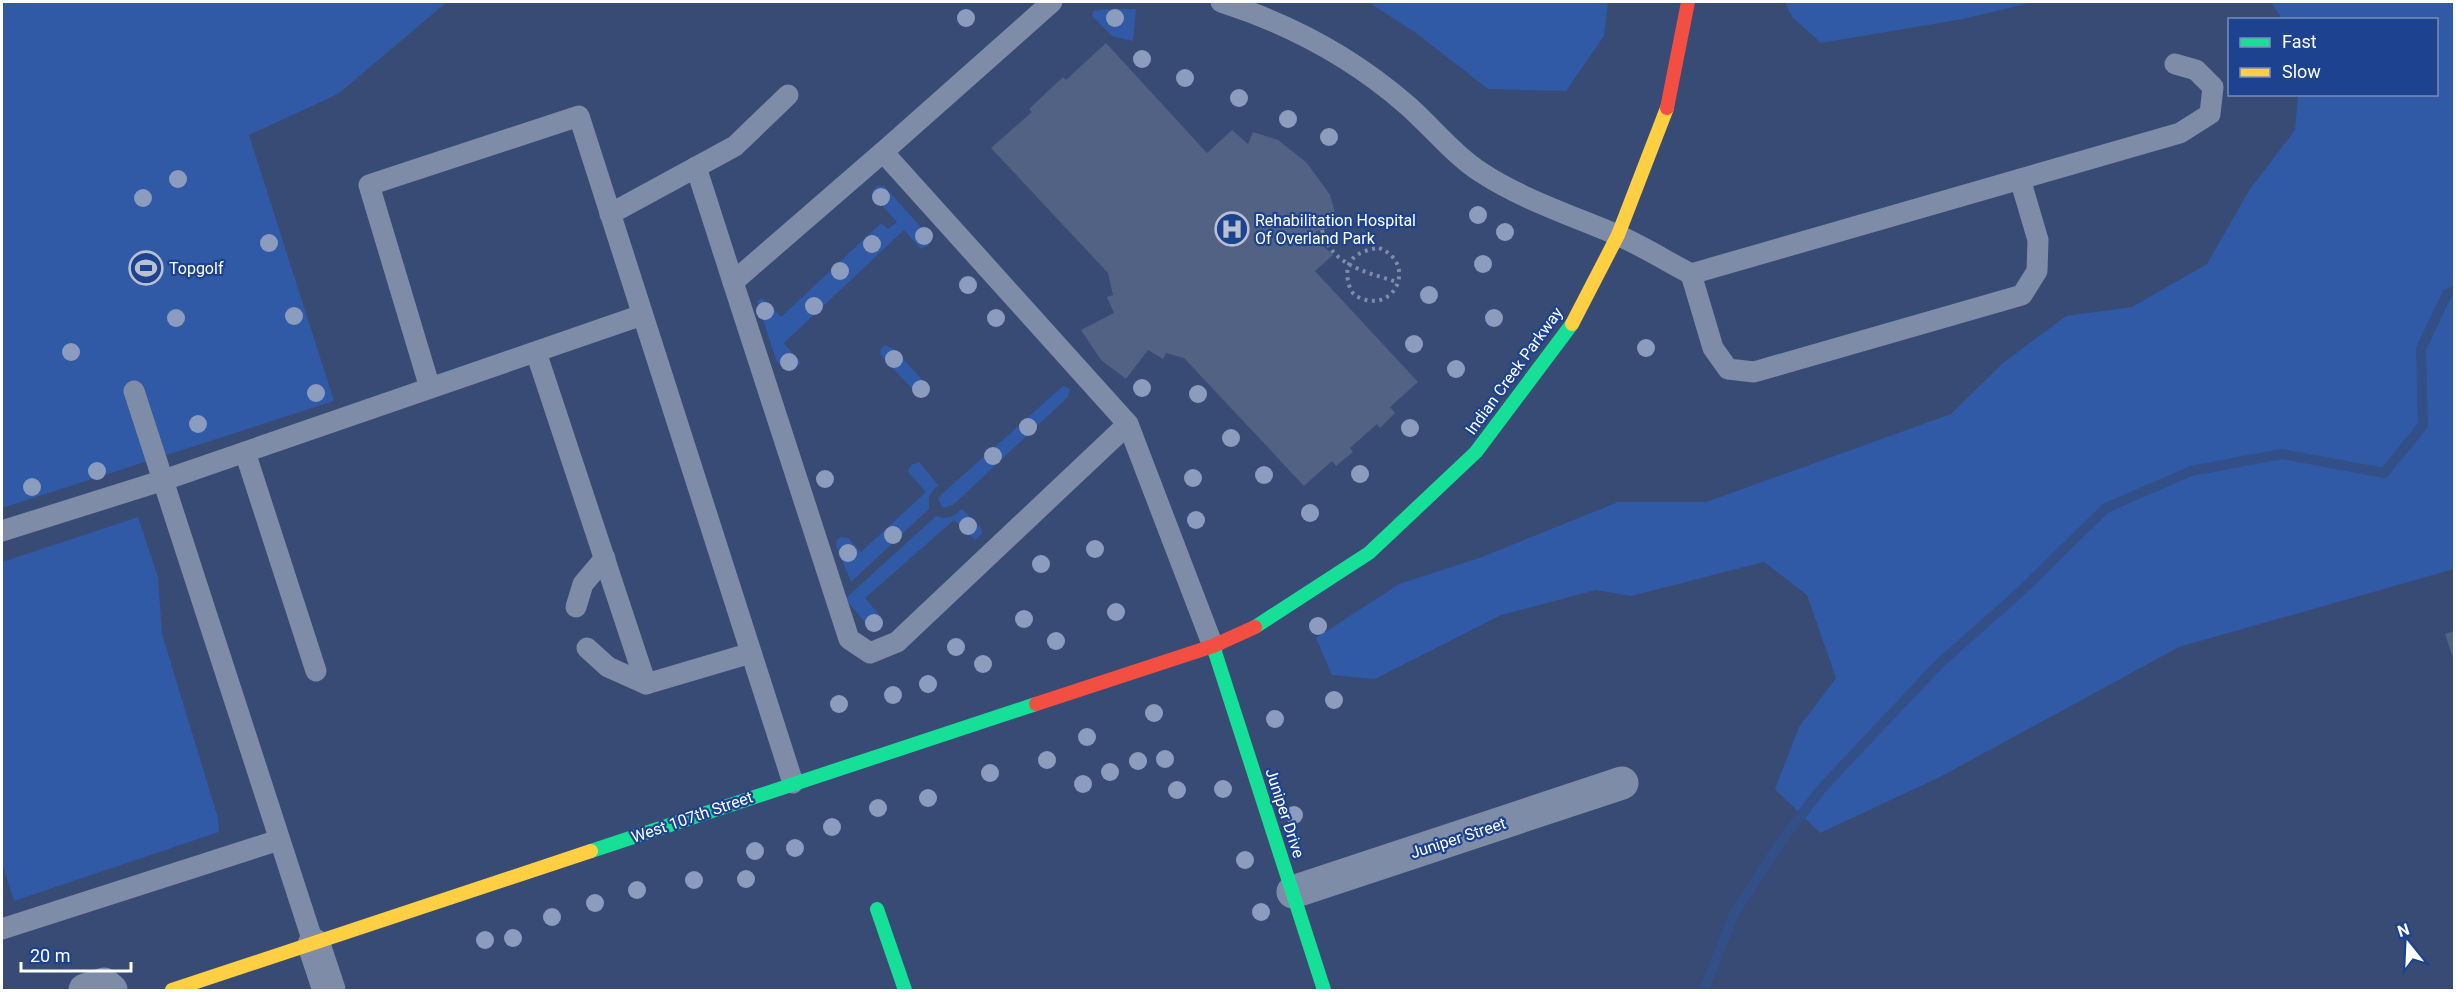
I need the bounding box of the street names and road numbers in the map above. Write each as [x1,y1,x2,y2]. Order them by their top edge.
street label: Indian Creek Parkway [1461,303,1567,438]
street label: Juniper Drive [1262,766,1308,860]
street label: West 107th Street [629,787,755,847]
street label: Juniper Street [1408,814,1508,862]

